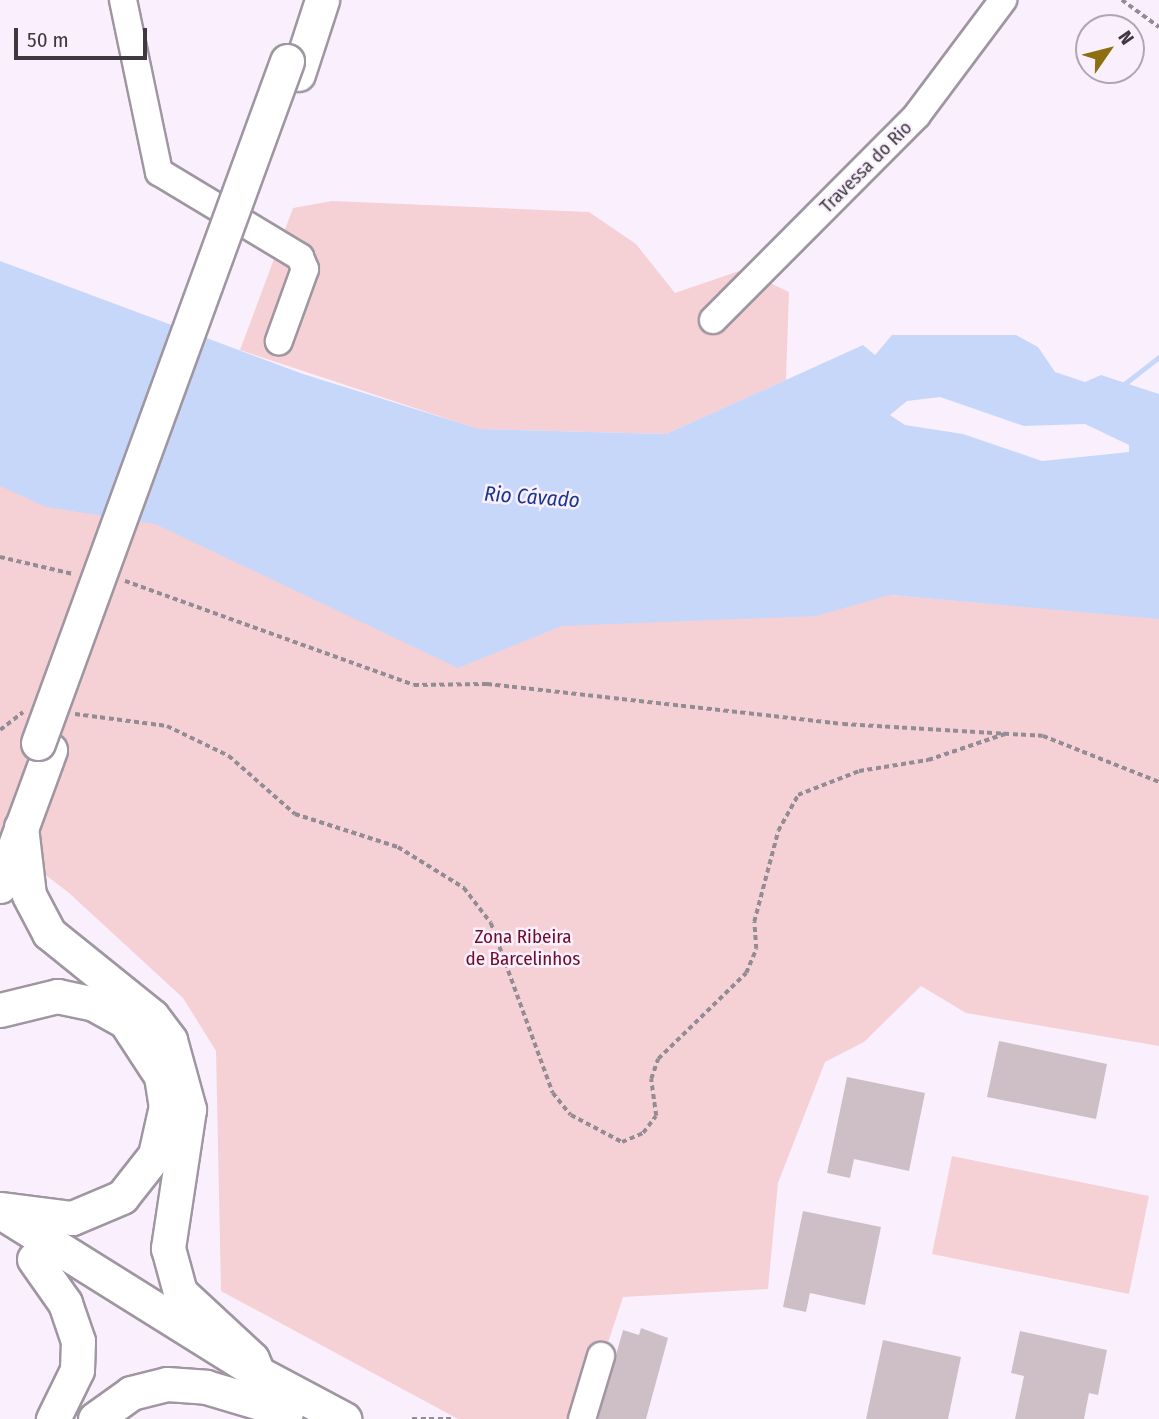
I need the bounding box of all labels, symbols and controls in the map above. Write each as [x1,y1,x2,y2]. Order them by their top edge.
scale bar [18,14,150,58]
north arrow [1075,14,1145,84]
text: 50 m [27,27,69,53]
text: N [1113,27,1139,49]
street label: Travessa do Rio [815,116,917,218]
water label: Rio Cávado [483,481,581,513]
park label: Zona Ribeira de Barcelinhos [466,926,580,970]

